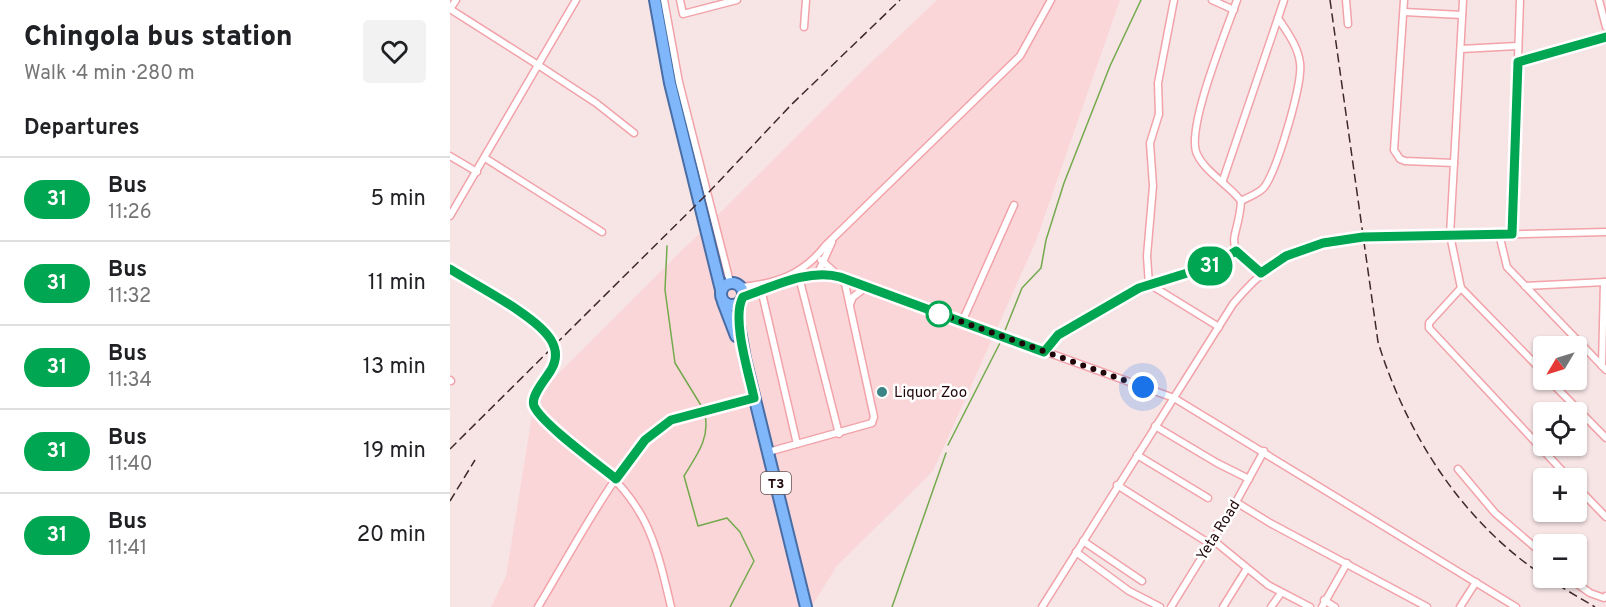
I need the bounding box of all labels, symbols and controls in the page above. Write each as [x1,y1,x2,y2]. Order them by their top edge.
text: Chingola bus station [24,20,293,56]
button: heart [363,20,426,83]
text: Walk · 4 min · 280 m [24,61,195,87]
text: Departures [24,115,140,142]
text: Bus [108,173,147,200]
text: 31 [47,186,67,213]
text: 5 min [371,186,426,213]
text: 11:26 [108,200,152,226]
line badge: 31 [1183,246,1237,286]
text: 31 [1200,253,1220,280]
text: Bus [108,257,147,284]
text: 31 [47,270,67,297]
text: 11 min [368,270,426,297]
text: 11:32 [108,284,151,310]
unlabelled marker [926,301,952,327]
north arrow [1533,336,1587,390]
map controls [1533,336,1587,588]
text: Bus [108,341,147,368]
text: 31 [47,354,67,381]
text: 13 min [363,354,426,381]
text: 11:34 [108,368,152,394]
your location [1128,372,1158,402]
place label: Liquor Zoo [894,384,967,403]
marker: Liquor Zoo [875,385,889,399]
button: locate [1533,402,1587,456]
text: Bus [108,425,147,452]
text: 31 [47,438,67,465]
text: 19 min [363,438,426,465]
text: 11:40 [108,452,153,478]
button: + [1533,468,1587,522]
road number: T3 [761,472,791,494]
street label: Yeta Road [1193,497,1245,565]
text: Bus [108,509,147,536]
text: 31 [47,522,67,549]
text: 20 min [357,522,426,549]
button: − [1533,534,1587,588]
text: 11:41 [108,536,147,562]

